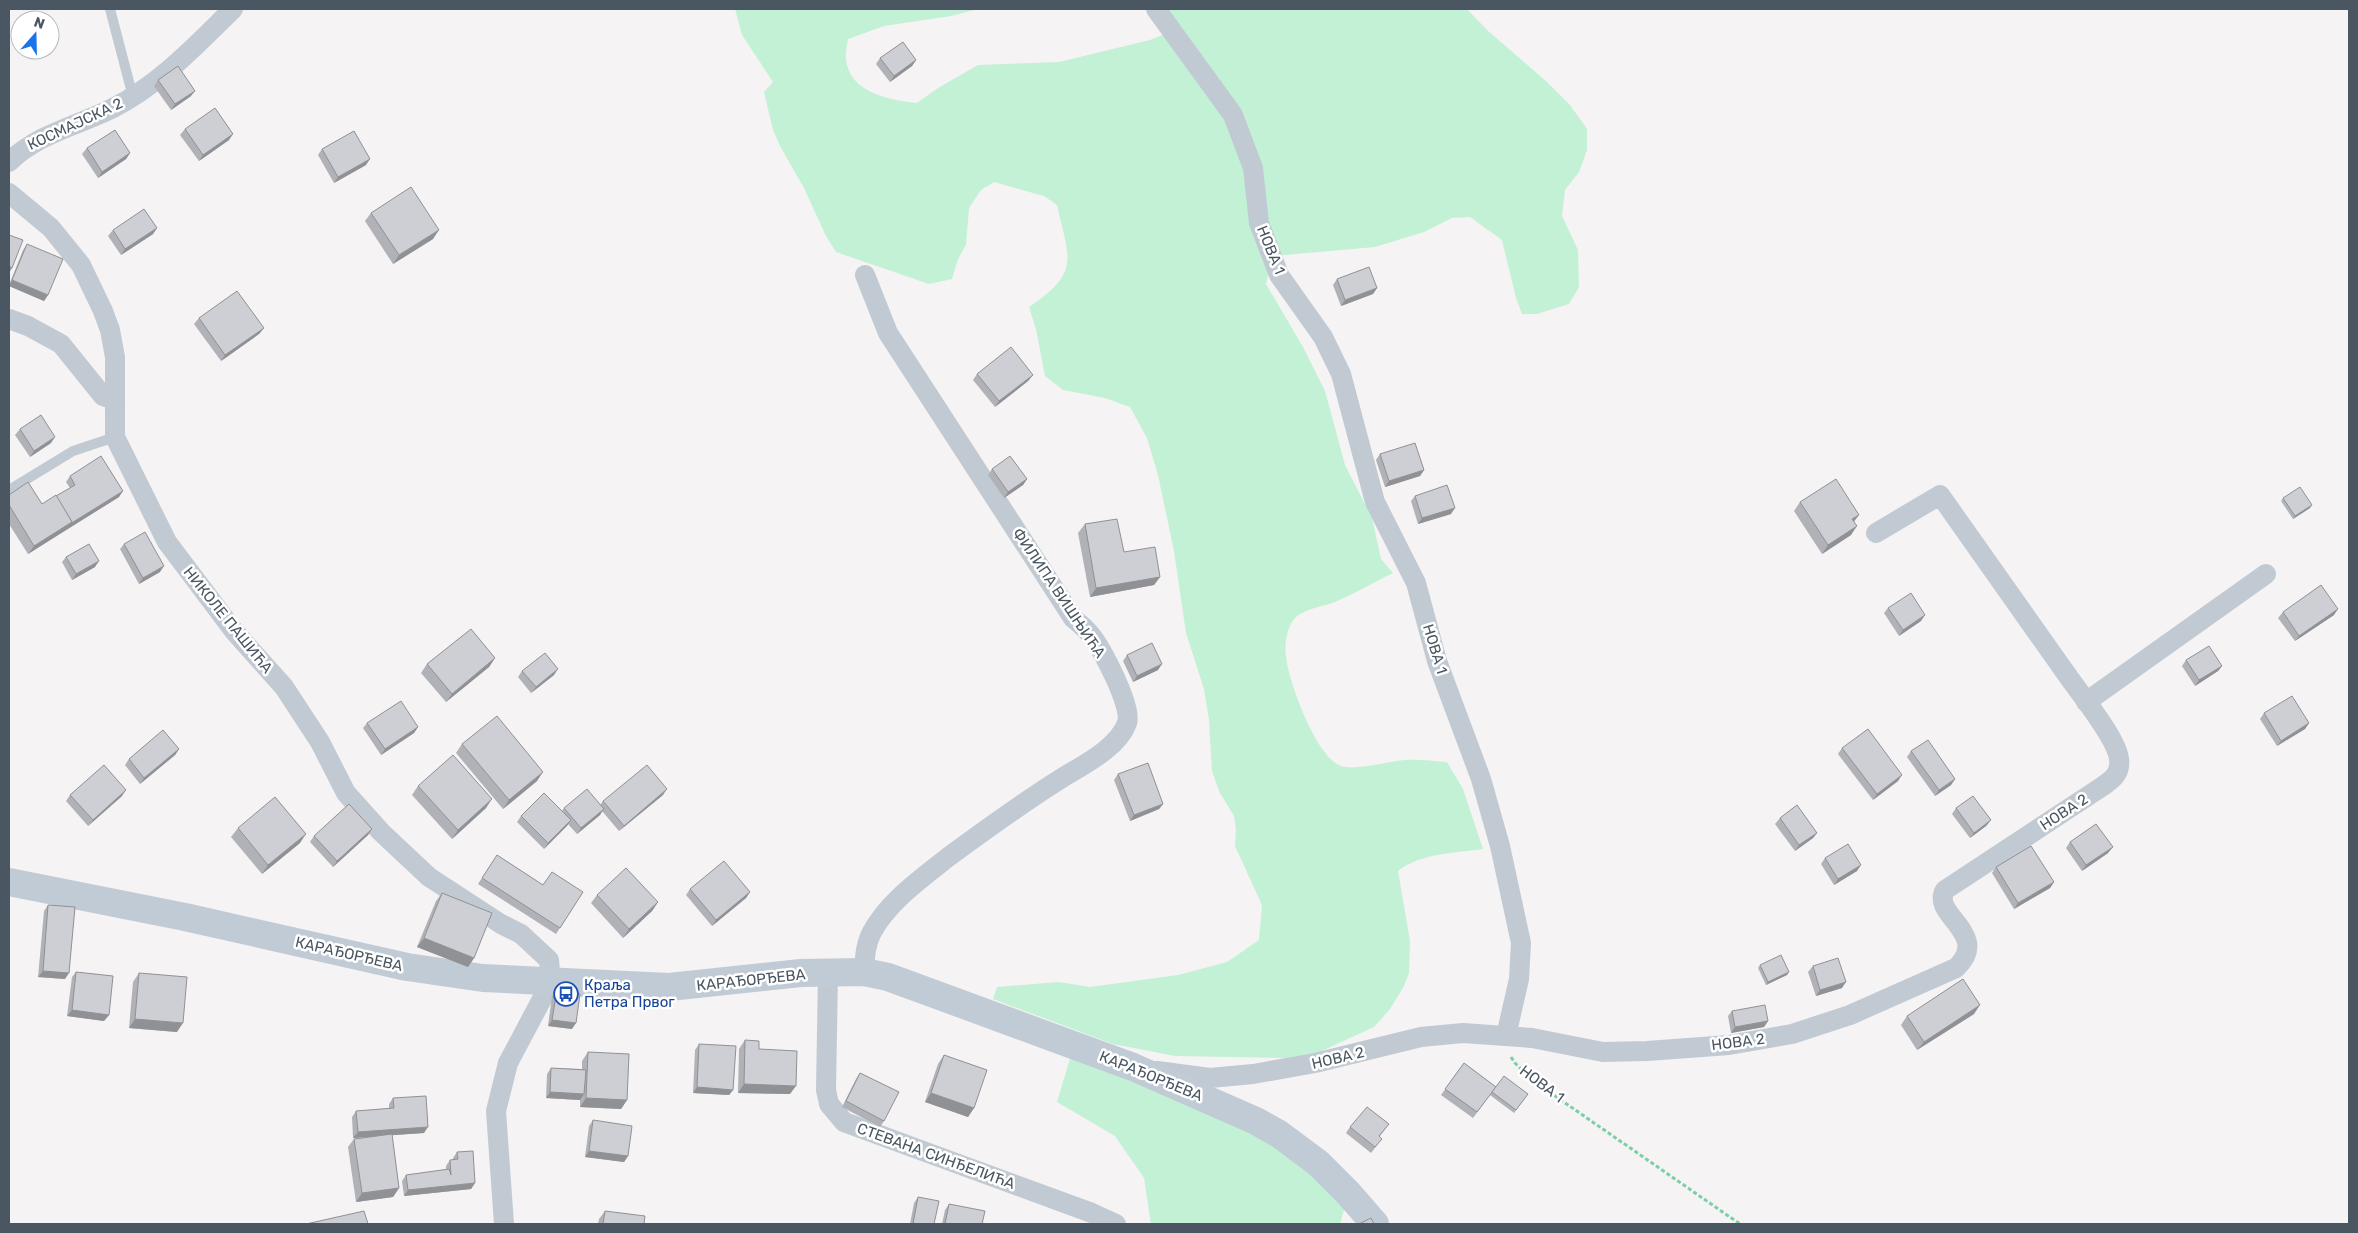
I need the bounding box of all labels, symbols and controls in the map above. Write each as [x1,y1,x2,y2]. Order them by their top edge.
north arrow [10,10,60,60]
text: N [32,14,47,33]
street label: КОСМАЈСКА 2 [25,94,126,154]
street label: НОВА 1 [1253,223,1289,277]
street label: ФИЛИПА ВИШЊИЋА [1009,525,1109,661]
street label: НИКОЛЕ ПАШИЋА [180,563,276,677]
street label: НОВА 1 [1419,622,1451,676]
street label: НОВА 2 [2037,790,2091,834]
street label: КАРАЂОРЂЕВА [294,933,404,975]
street label: КАРАЂОРЂЕВА [696,965,806,995]
place label: Краља Петра Првог [584,976,675,1011]
bus stop icon: Краља Петра Првог [553,981,579,1007]
street label: НОВА 2 [1710,1030,1766,1054]
street label: НОВА 2 [1310,1043,1366,1073]
street label: КАРАЂОРЂЕВА [1097,1047,1205,1105]
street label: НОВА 1 [1516,1061,1568,1107]
street label: СТЕВАНА СИНЂЕЛИЋА [855,1119,1017,1193]

